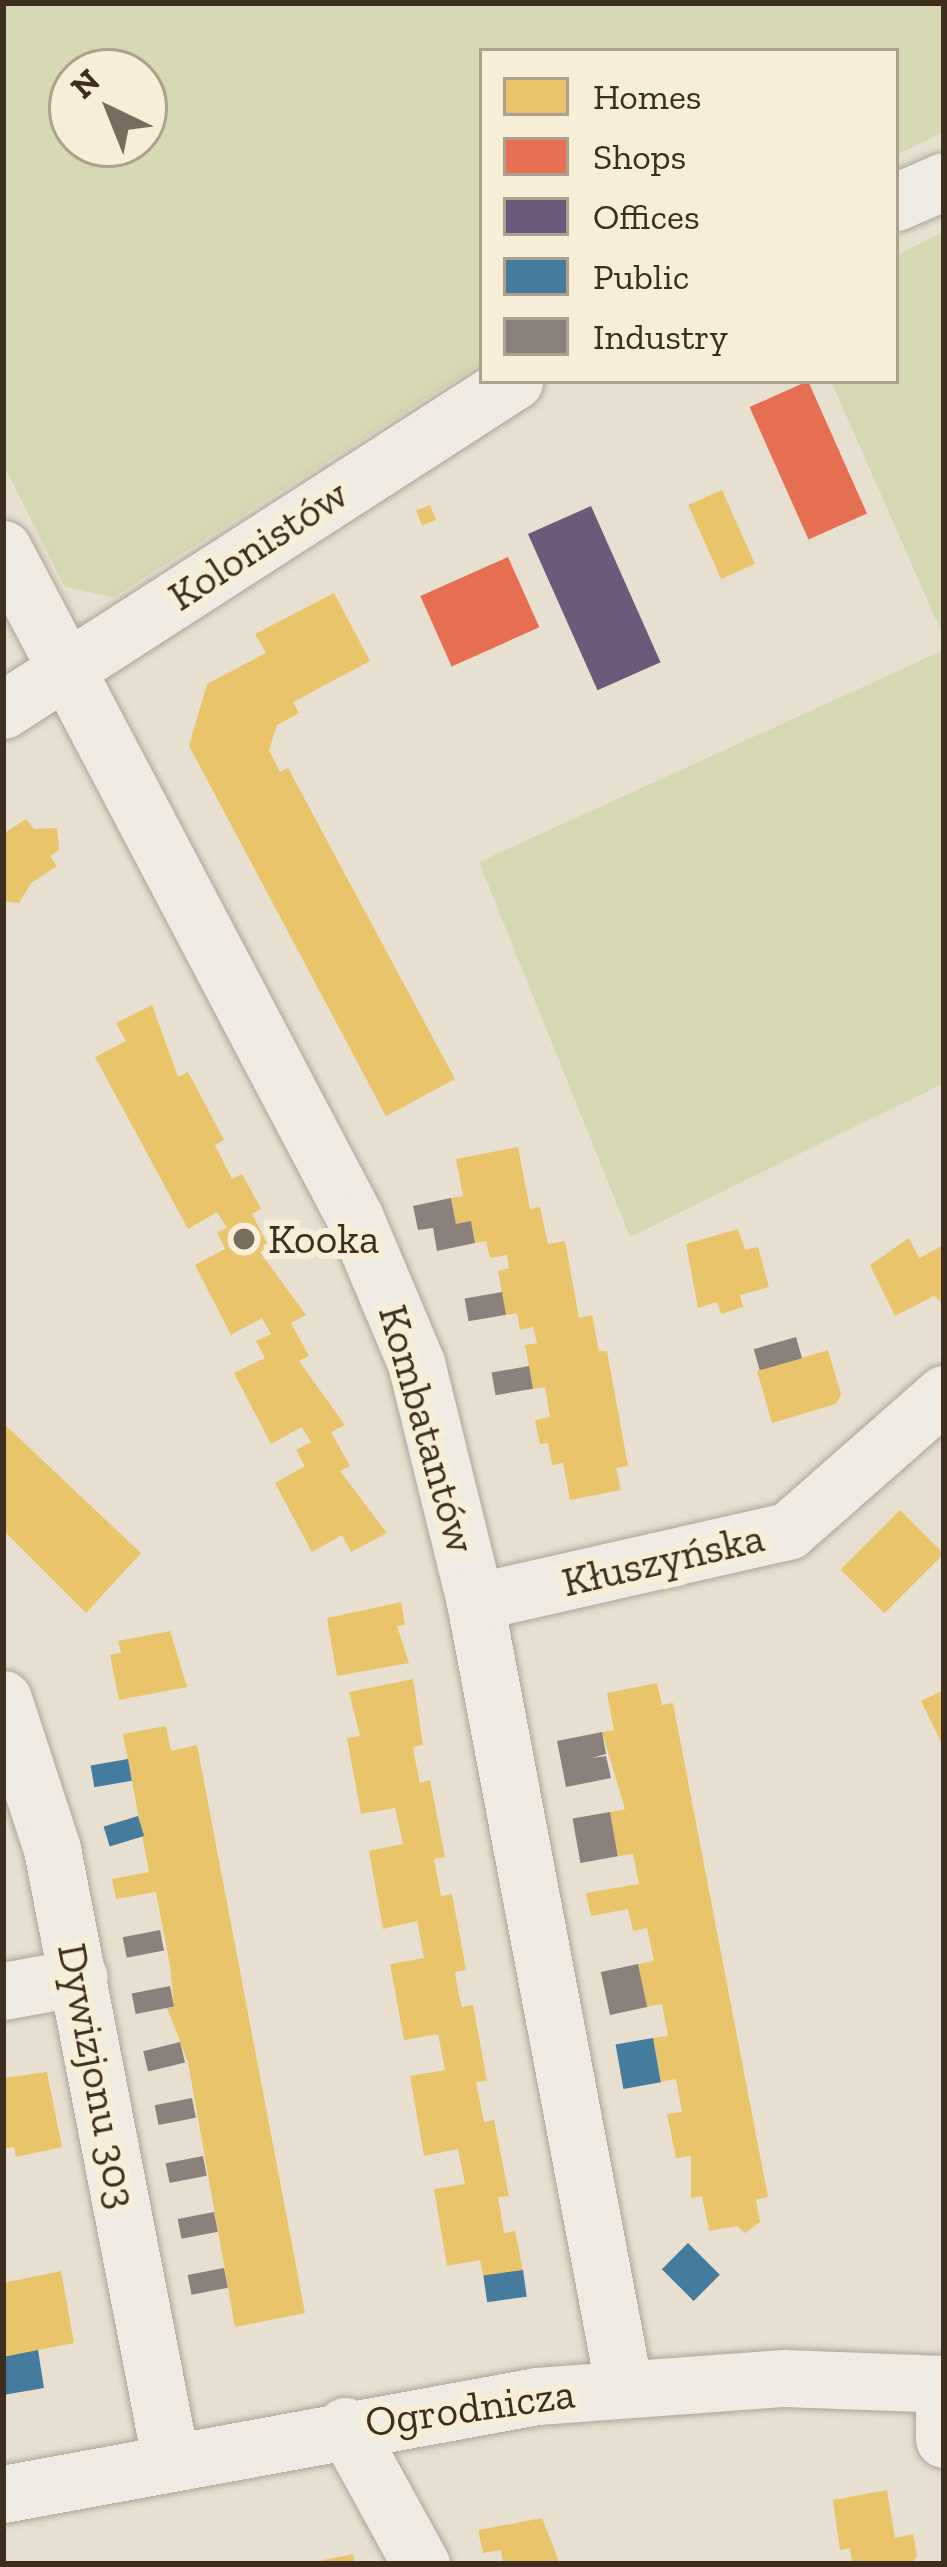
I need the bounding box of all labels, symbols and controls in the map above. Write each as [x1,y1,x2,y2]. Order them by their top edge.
north arrow [48,48,168,168]
legend [479,48,899,384]
text: N [63,61,108,106]
text: Homes [593,75,702,118]
text: Shops [593,135,686,178]
text: Offices [593,195,700,238]
text: Public [593,255,689,298]
text: Industry [593,315,728,358]
street label: Kolonistów [159,468,357,622]
place label: Kooka [268,1214,379,1264]
marker: Kooka [231,1226,257,1252]
street label: Kombatantów [368,1299,486,1559]
street label: Kłuszyńska [557,1512,769,1608]
street label: Dywizjonu 303 [47,1939,147,2213]
street label: Ogrodnicza [362,2368,578,2448]

